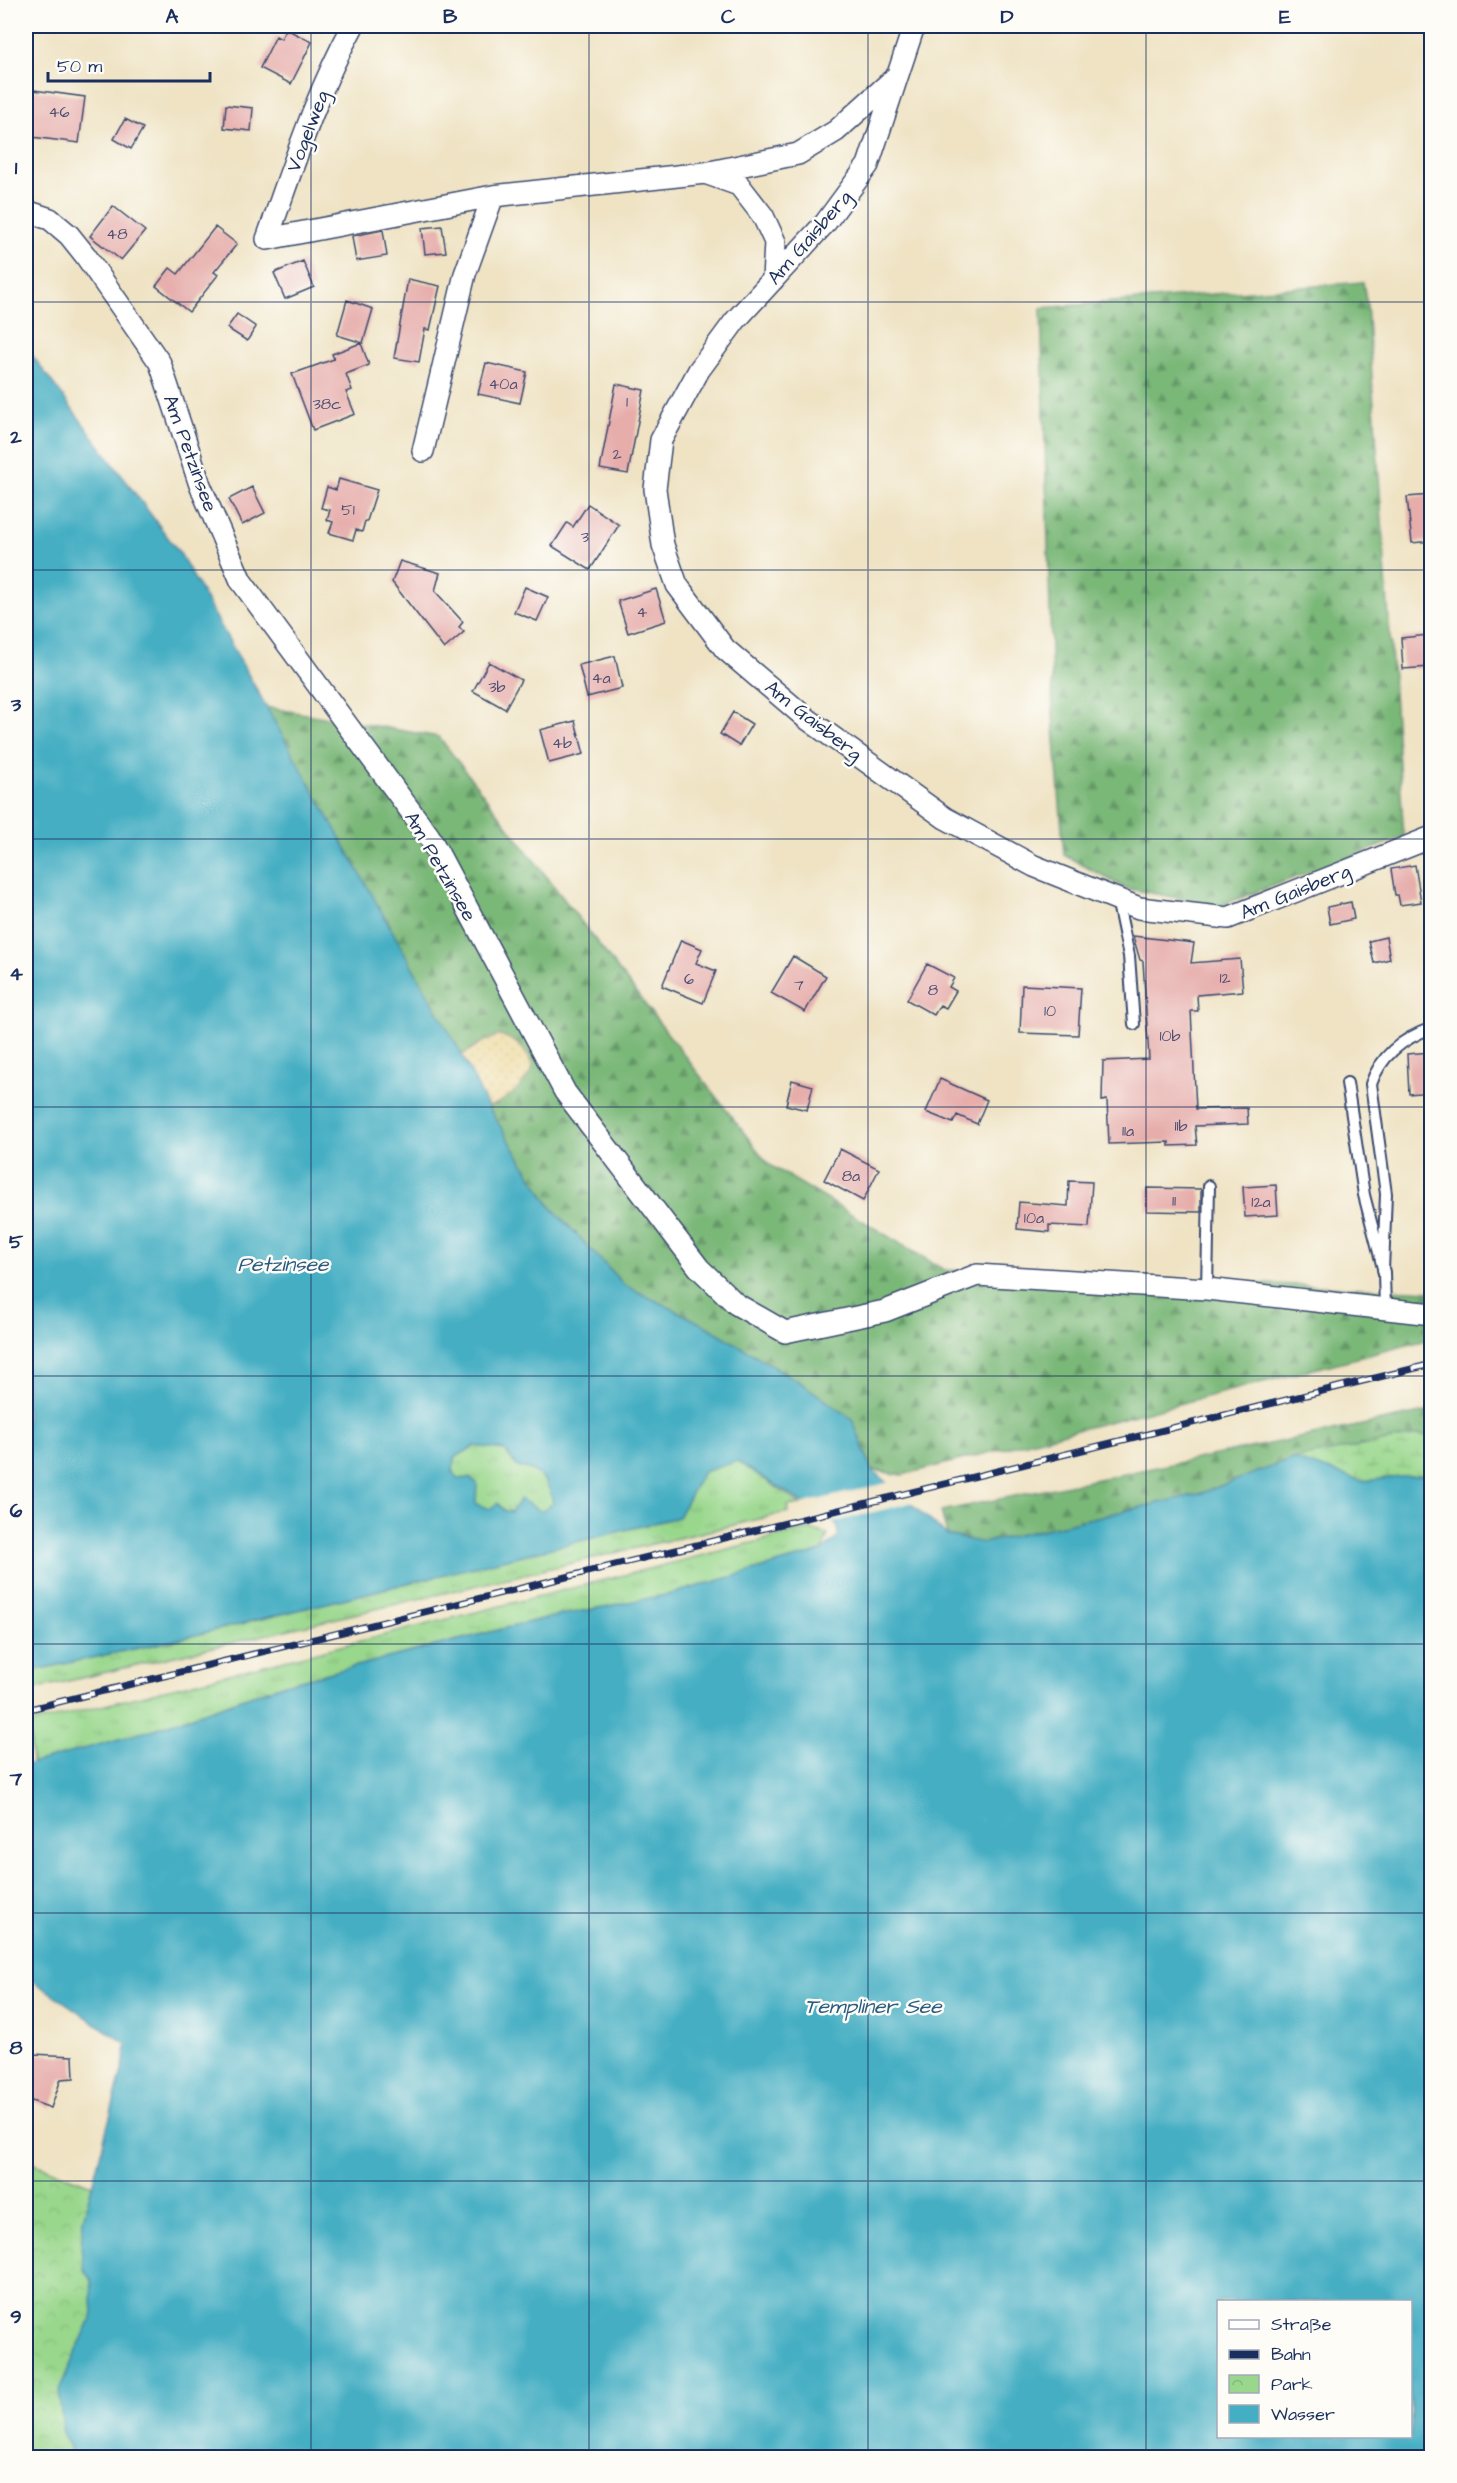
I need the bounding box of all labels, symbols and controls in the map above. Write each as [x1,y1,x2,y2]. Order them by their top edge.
text: A [166,3,179,31]
text: B [443,3,458,31]
text: C [721,3,736,31]
text: D [1001,3,1014,31]
text: E [1279,3,1291,31]
scale bar [48,45,210,83]
text: 50 m [57,54,102,79]
street label: Vogelweg [280,86,337,177]
house number: 46 [49,101,69,123]
text: 1 [15,154,18,182]
street label: Am Gaisberg [761,184,859,292]
house number: 48 [106,223,128,245]
house number: 40a [488,373,518,395]
street label: Am Petzinsee [156,391,224,516]
house number: 1 [626,391,628,413]
house number: 38c [313,393,341,415]
text: 2 [9,423,22,451]
house number: 2 [612,443,622,465]
house number: 51 [341,499,355,521]
house number: 3 [581,526,589,548]
house number: 4 [637,601,648,623]
house number: 4a [591,667,611,689]
street label: Am Gaisberg [758,674,868,769]
house number: 3b [488,676,506,698]
text: 3 [10,691,22,719]
house number: 4b [552,732,572,754]
street label: Am Petzinsee [397,806,483,927]
street label: Am Gaisberg [1236,857,1355,928]
text: 4 [9,960,23,988]
house number: 12 [1219,967,1231,989]
house number: 6 [684,968,694,990]
house number: 7 [794,974,804,996]
house number: 8 [928,979,938,1001]
house number: 10 [1044,1000,1056,1022]
house number: 10b [1159,1025,1181,1047]
house number: 11b [1174,1115,1188,1137]
house number: 11a [1122,1120,1134,1142]
house number: 8a [842,1165,860,1187]
house number: 11 [1172,1190,1176,1212]
house number: 12a [1251,1191,1271,1213]
house number: 10a [1024,1207,1044,1229]
text: 5 [9,1228,24,1256]
water label: Petzinsee [238,1250,330,1279]
text: 6 [10,1497,23,1525]
text: 7 [9,1765,23,1793]
water label: Templiner See [804,1992,943,2021]
text: 8 [10,2034,23,2062]
legend [1217,2300,1412,2438]
text: 9 [10,2303,22,2331]
text: Straße [1271,2312,1332,2337]
text: Bahn [1271,2342,1311,2367]
text: Park [1271,2372,1313,2397]
text: Wasser [1271,2402,1335,2427]

